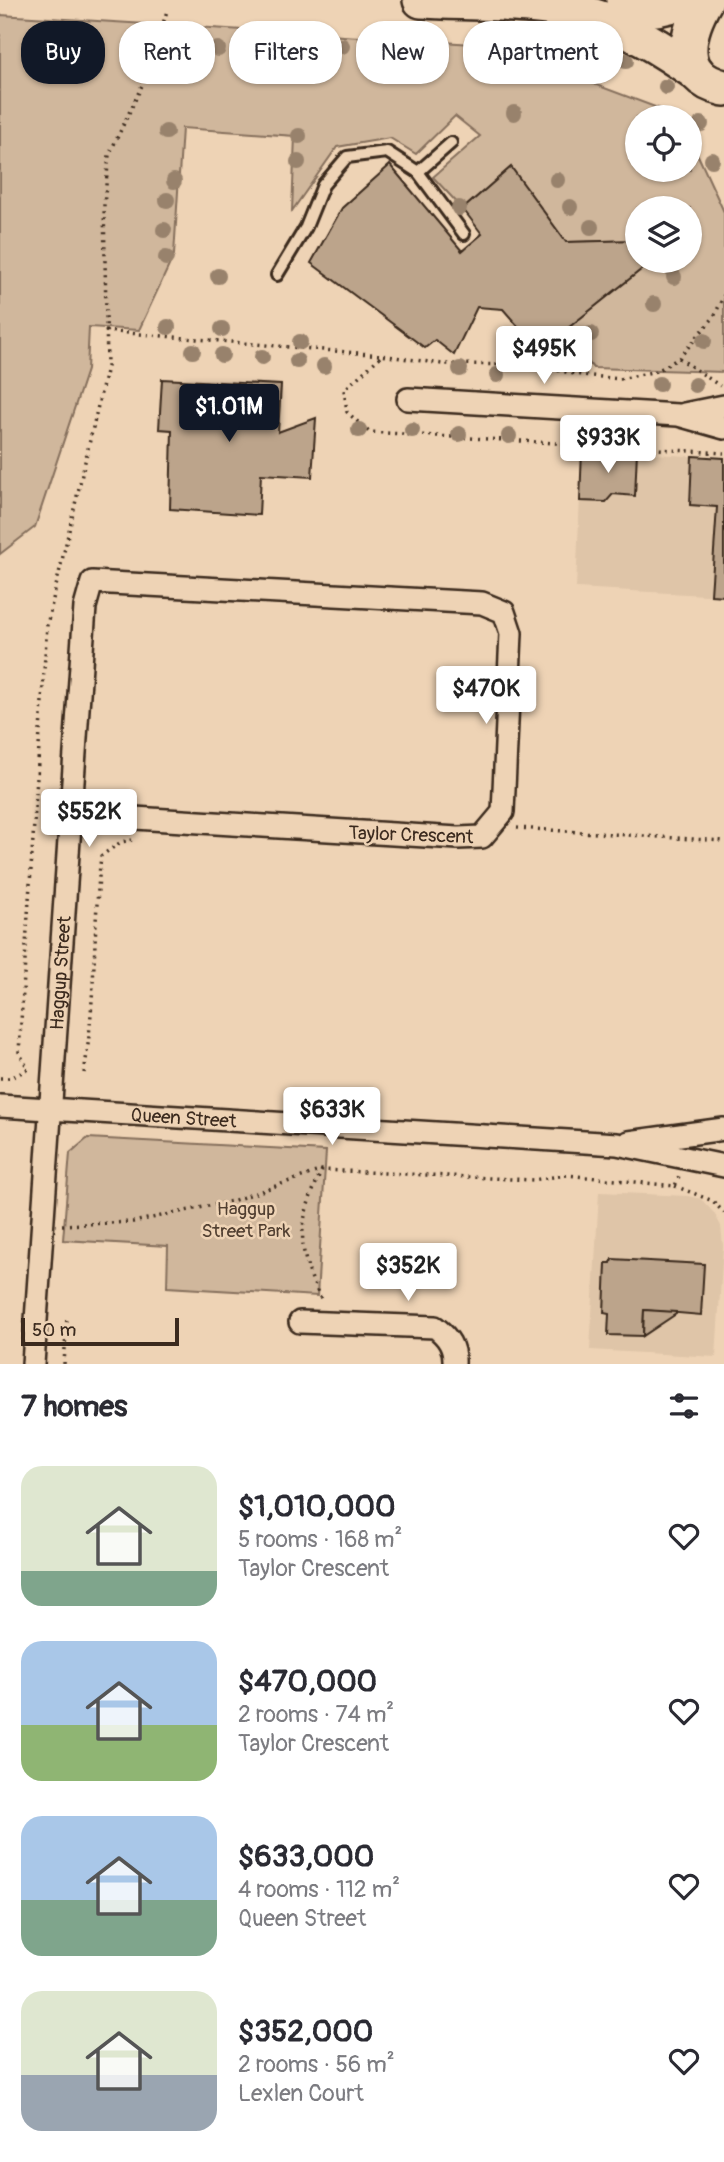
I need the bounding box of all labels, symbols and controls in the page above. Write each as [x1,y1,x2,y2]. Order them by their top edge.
chip: Buy [21,21,105,84]
chip: Rent [119,21,215,84]
chip: Filters [229,21,342,84]
chip: New [356,21,449,84]
chip: Apartment [463,21,623,84]
map controls [625,105,702,273]
button: locate [625,105,702,182]
button: layers [625,196,702,273]
pin: $495K [495,326,593,386]
text: $495K [512,334,576,363]
pin: $1.01M [172,384,286,444]
text: $1.01M [195,392,263,421]
pin: $933K [559,416,657,475]
text: $933K [576,423,640,452]
pin: $470K [437,666,535,726]
text: $470K [452,674,520,703]
pin: $552K [40,790,138,849]
text: $552K [57,797,121,826]
street label: Taylor Crescent [348,821,474,849]
street label: Haggup Street [45,915,77,1031]
pin: $633K [283,1088,381,1147]
text: $633K [299,1095,365,1124]
street label: Queen Street [130,1103,238,1134]
park label: Haggup Street Park [202,1197,291,1243]
pin: $352K [359,1244,457,1303]
text: $352K [376,1251,440,1280]
scale bar [21,1315,178,1347]
text: 50 m [32,1318,76,1342]
icon: filters [665,1387,703,1425]
text: 7 homes [21,1388,128,1425]
text: $1,010,000 [238,1488,395,1525]
icon: home [77,1494,161,1578]
icon: heart [665,1517,703,1555]
text: 5 rooms · 168 m² [238,1525,402,1554]
text: Taylor Crescent [238,1554,389,1583]
text: $470,000 [238,1663,377,1700]
icon: home [77,1669,161,1753]
icon: heart [665,1692,703,1730]
text: 2 rooms · 74 m² [238,1700,394,1729]
text: Taylor Crescent [238,1729,389,1758]
text: $633,000 [238,1838,374,1875]
icon: home [77,1844,161,1928]
icon: heart [665,1867,703,1905]
text: 4 rooms · 112 m² [238,1875,400,1904]
text: Queen Street [238,1904,366,1933]
text: $352,000 [238,2013,373,2050]
icon: home [77,2019,161,2103]
icon: heart [665,2042,703,2080]
text: 2 rooms · 56 m² [238,2050,395,2079]
text: Lexlen Court [238,2079,364,2108]

